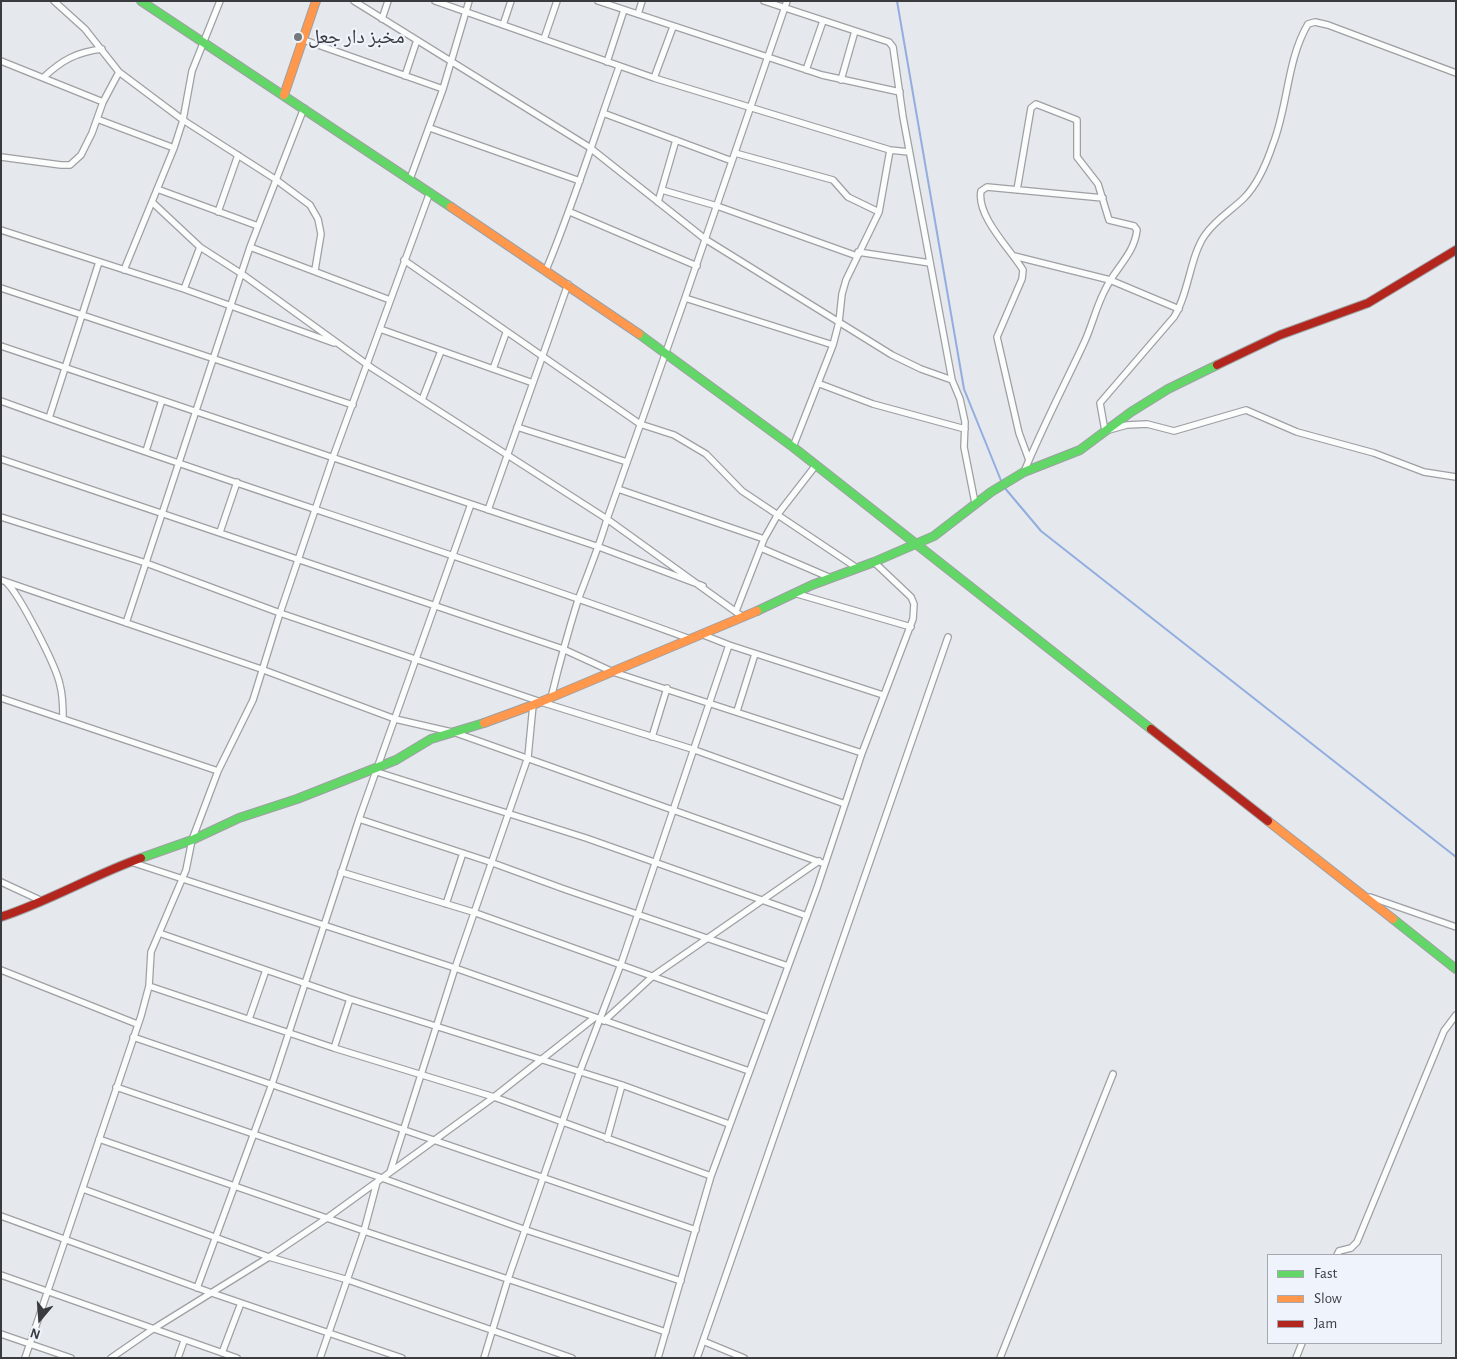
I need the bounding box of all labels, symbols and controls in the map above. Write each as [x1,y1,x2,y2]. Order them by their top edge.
place label: مخبز دار جعل [308,25,405,49]
marker: مخبز دار جعل [292,31,304,43]
legend [1267,1254,1442,1344]
text: Fast [1314,1266,1337,1281]
text: Slow [1314,1291,1342,1306]
north arrow [15,1294,65,1344]
text: Jam [1314,1316,1337,1331]
text: N [29,1325,42,1341]

